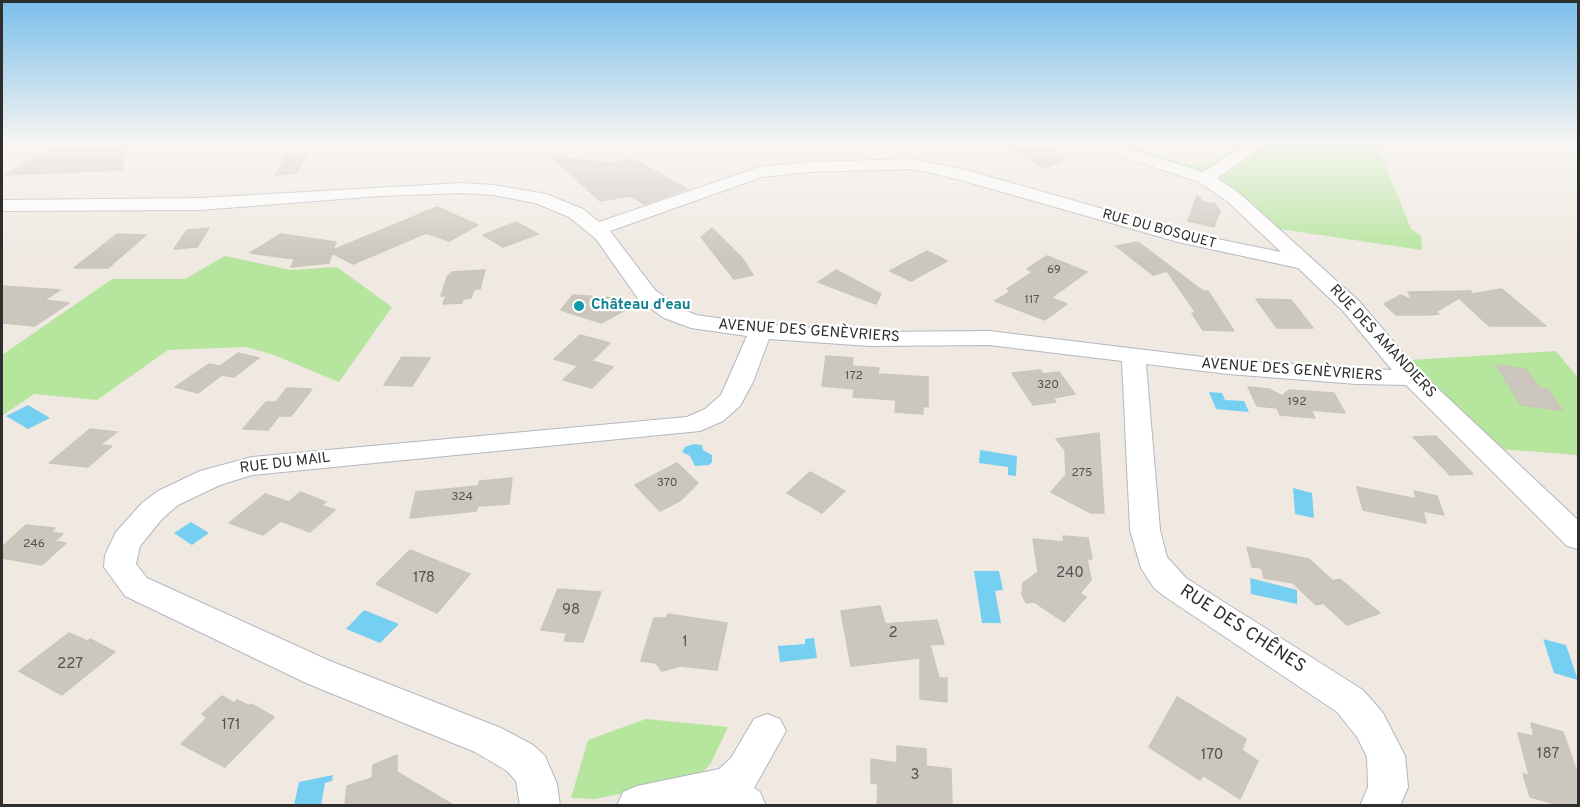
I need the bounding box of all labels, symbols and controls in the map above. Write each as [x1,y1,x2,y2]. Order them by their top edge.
street label: RUE DU BOSQUET [1100,207,1218,253]
house number: 69 [1047,264,1061,278]
street label: RUE DES AMANDIERS [1325,282,1439,402]
house number: 117 [1024,294,1040,308]
place label: Château d'eau [591,297,691,315]
marker: Château d'eau [572,299,586,313]
street label: AVENUE DES GENÈVRIERS [718,317,900,347]
street label: AVENUE DES GENÈVRIERS [1201,356,1383,386]
house number: 172 [845,370,863,384]
house number: 320 [1037,379,1059,393]
house number: 192 [1288,396,1306,410]
street label: RUE DU MAIL [239,450,331,478]
house number: 275 [1072,467,1092,481]
house number: 370 [657,477,677,491]
house number: 324 [451,491,473,505]
house number: 246 [23,538,45,552]
house number: 240 [1056,565,1084,583]
house number: 178 [413,570,435,588]
street label: RUE DES CHÊNES [1175,581,1309,679]
house number: 98 [562,602,580,620]
house number: 2 [888,625,898,643]
house number: 1 [682,634,688,652]
house number: 227 [57,656,83,674]
house number: 171 [221,717,241,735]
house number: 187 [1537,746,1559,764]
house number: 170 [1201,747,1223,765]
house number: 3 [910,767,920,785]

